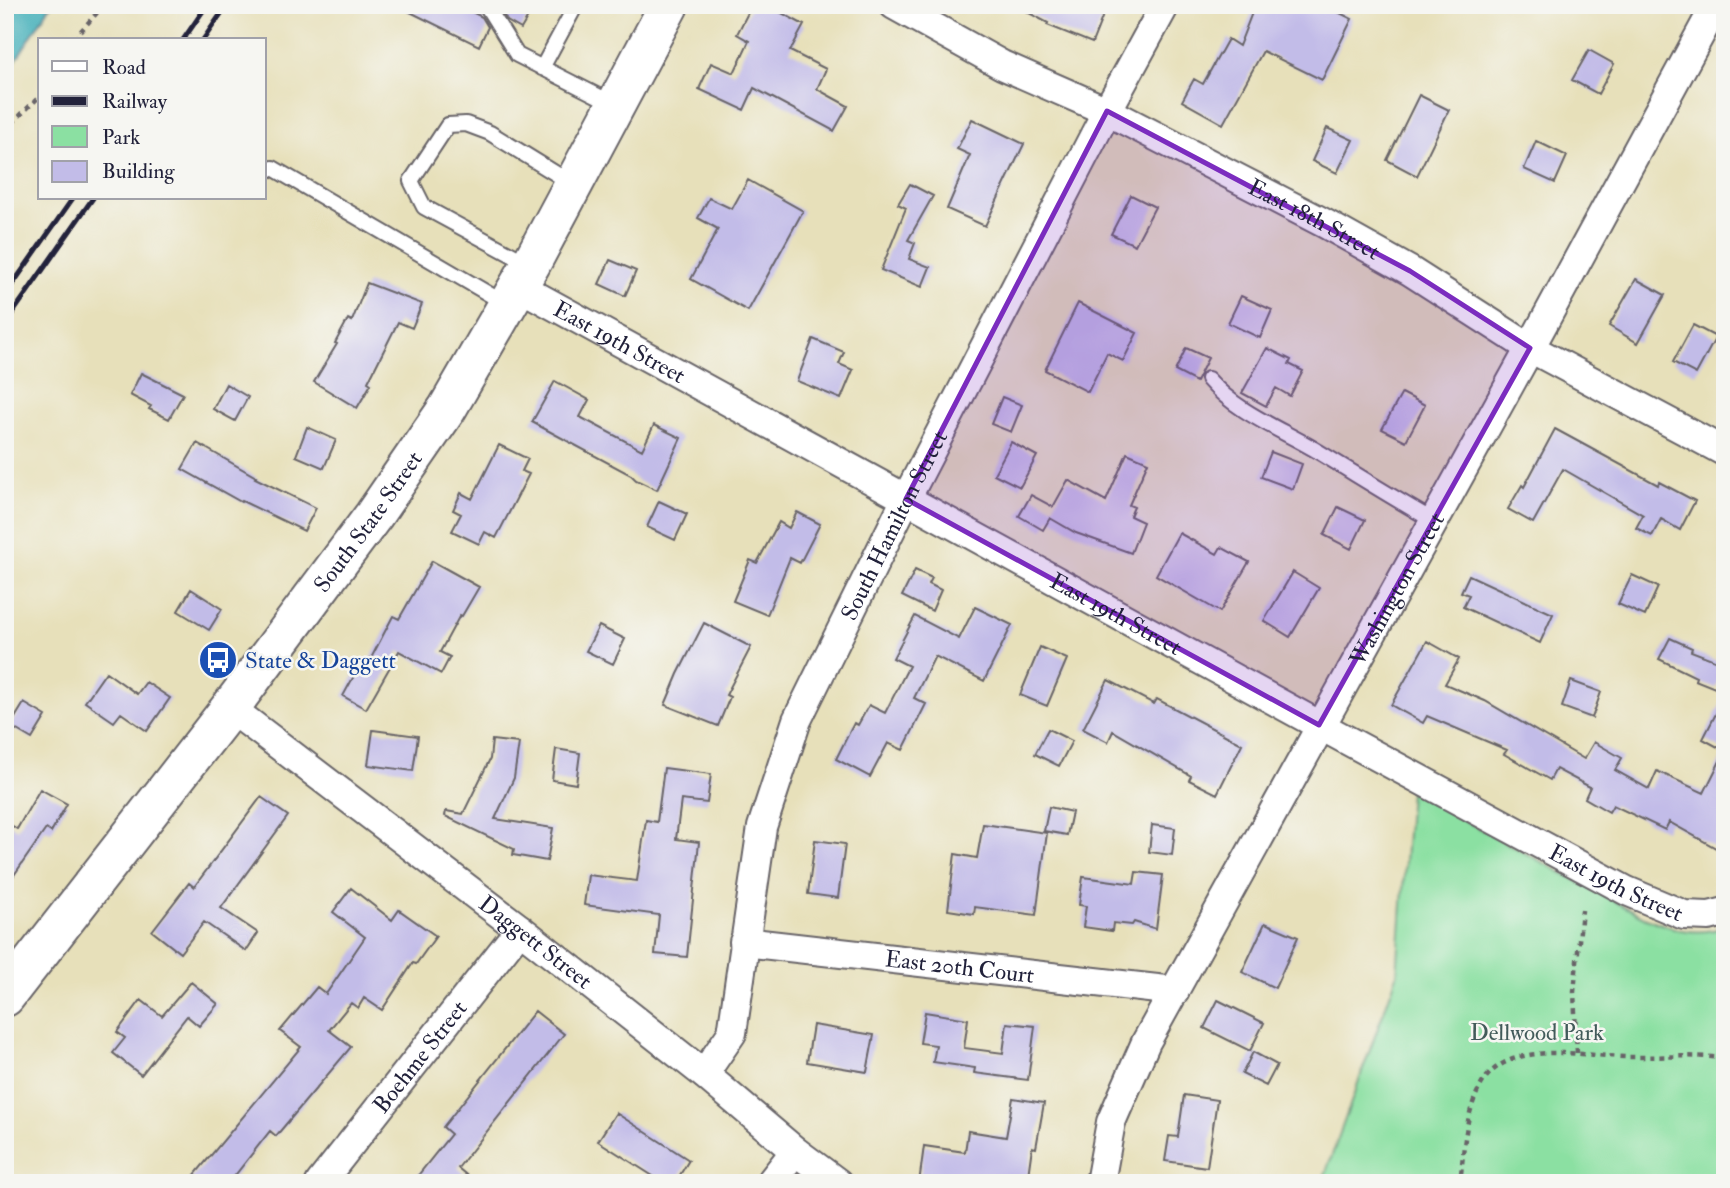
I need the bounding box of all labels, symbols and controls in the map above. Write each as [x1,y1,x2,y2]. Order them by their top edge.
legend [38,38,266,200]
text: Road [102,54,147,81]
text: Railway [102,88,168,115]
text: Park [102,124,140,151]
text: Building [102,158,175,185]
street label: East 18th Street [1243,173,1385,266]
street label: East 19th Street [548,294,690,390]
street label: South Hamilton Street [835,425,954,625]
street label: South State Street [307,446,429,598]
street label: Washington Street [1343,508,1451,672]
street label: East 19th Street [1045,566,1187,662]
bus stop icon: State & Daggett [197,639,239,681]
place label: State & Daggett [245,646,396,675]
street label: East 19th Street [1544,838,1687,928]
street label: Daggett Street [473,889,598,995]
street label: East 20th Court [883,944,1036,990]
street label: Boehme Street [367,995,473,1119]
park label: Dellwood Park [1470,1018,1604,1047]

